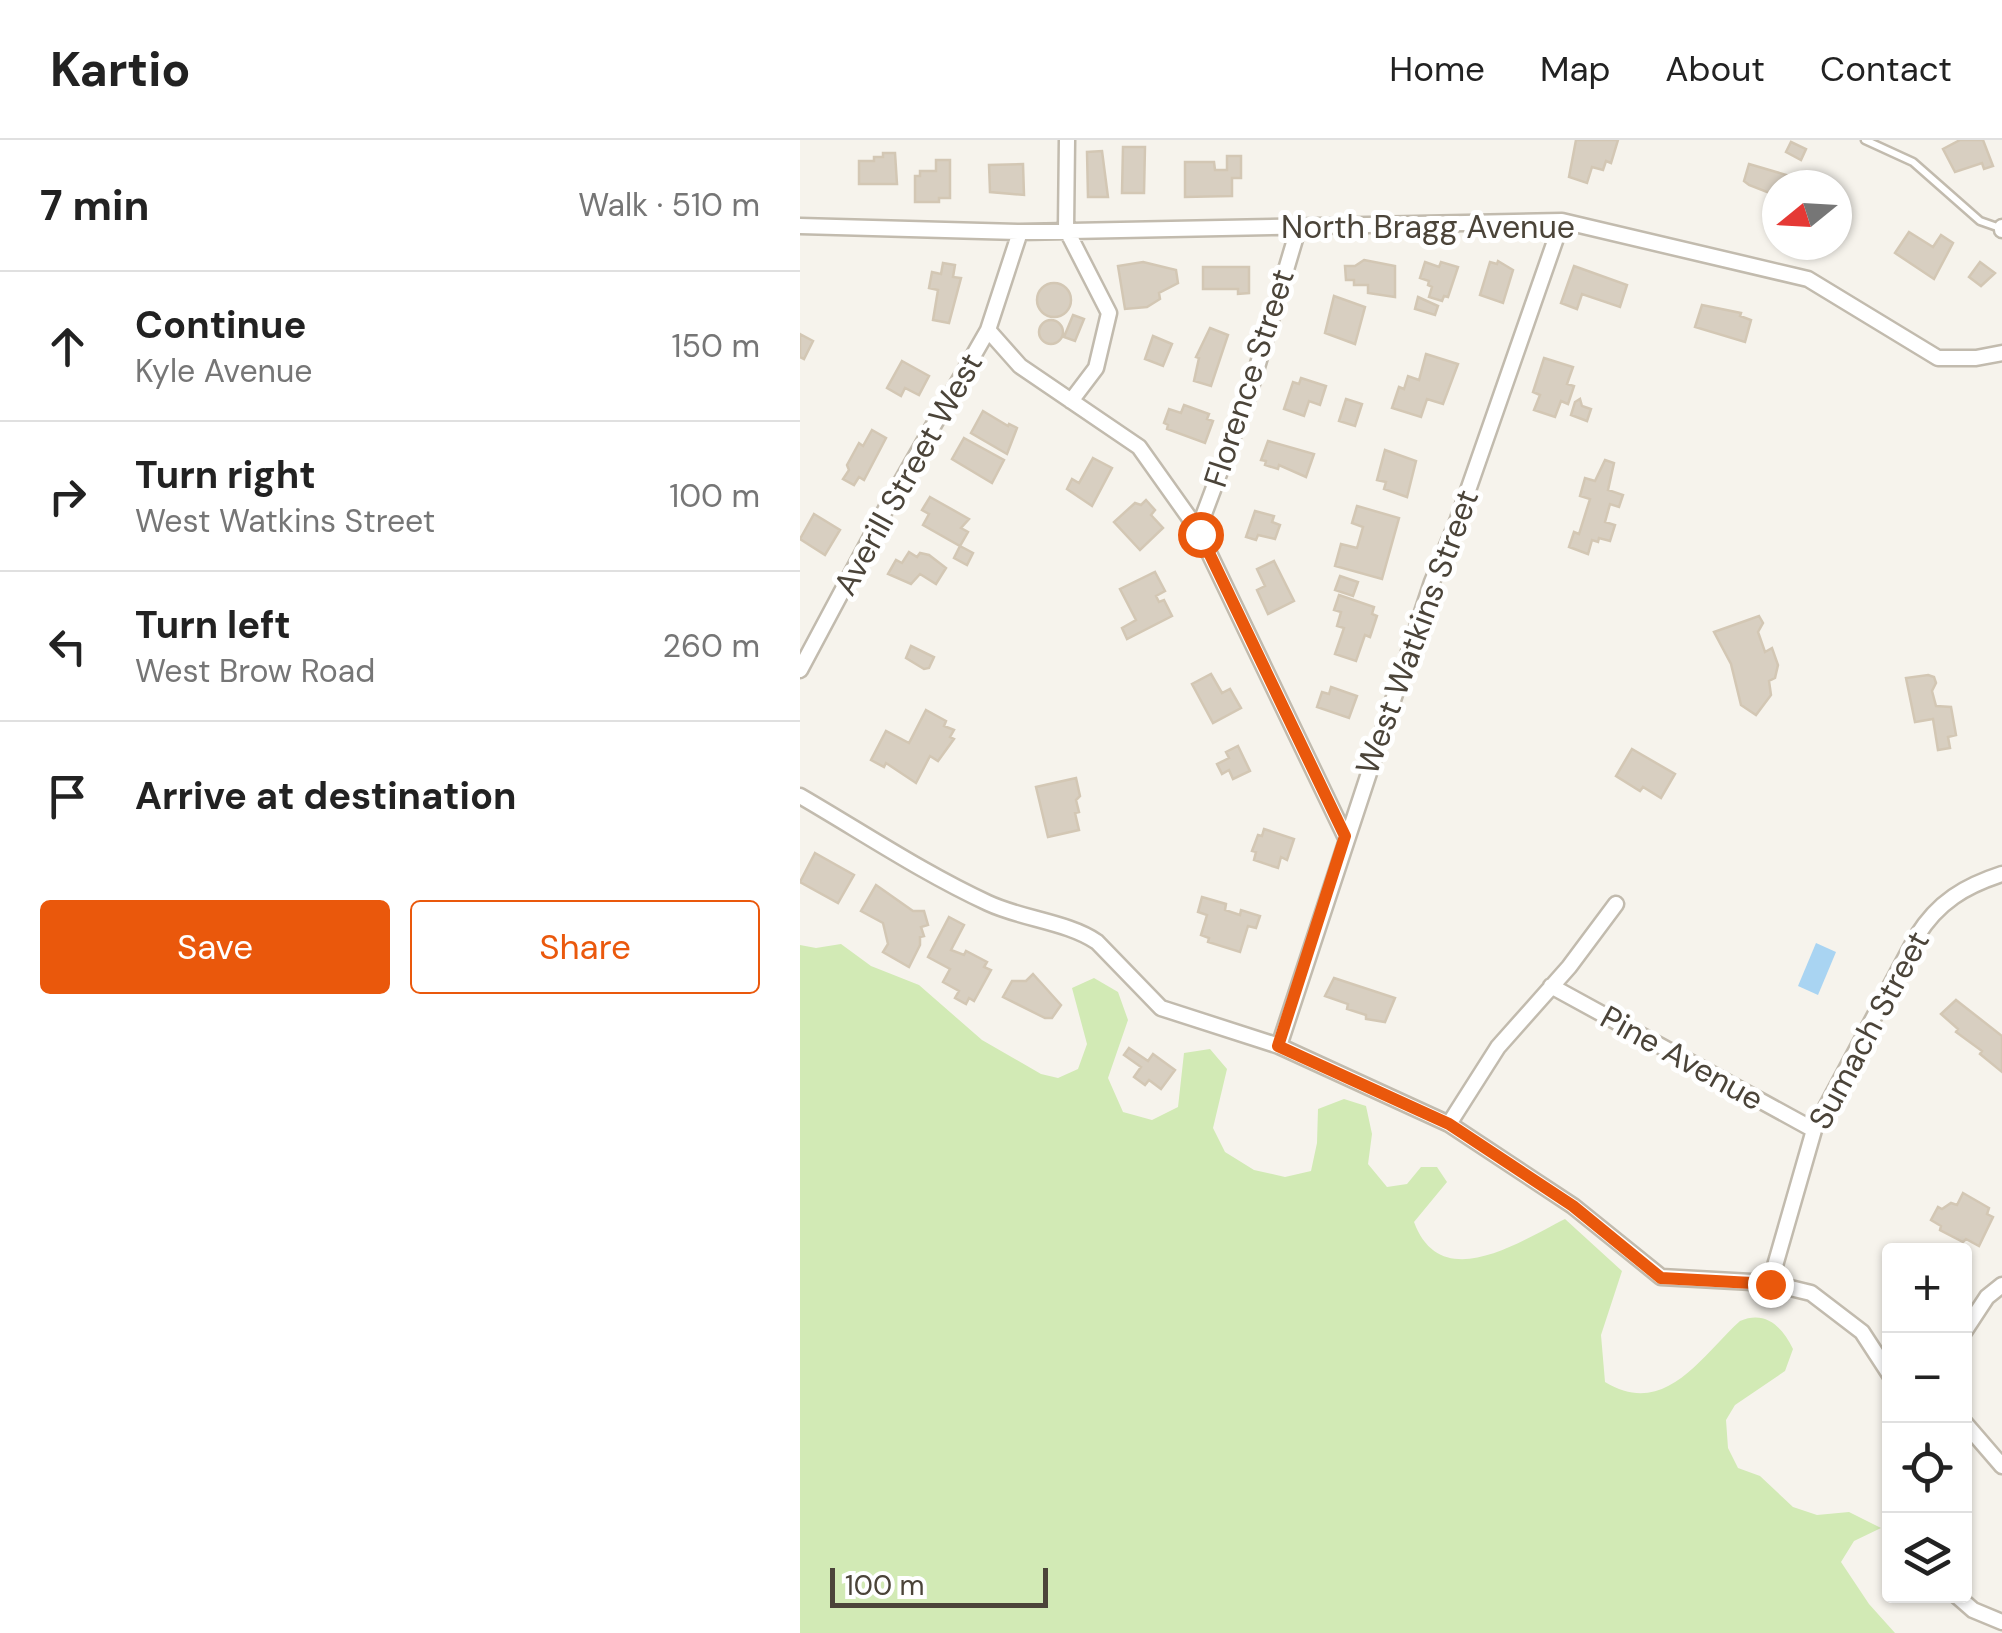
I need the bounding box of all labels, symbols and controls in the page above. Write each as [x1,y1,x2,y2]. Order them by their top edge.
text: Kartio [50,38,191,101]
text: Home [1389,46,1485,92]
text: Map [1540,46,1610,92]
text: About [1665,46,1765,92]
text: Contact [1820,46,1952,92]
north arrow [1762,170,1852,260]
text: 7 min [40,178,149,233]
text: Walk · 510 m [578,184,760,226]
street label: North Bragg Avenue [1281,206,1575,248]
street label: Florence Street [1194,264,1304,492]
text: Continue [135,300,306,350]
icon: ahead [40,319,95,374]
text: 150 m [672,325,760,367]
street label: Averill Street West [824,345,992,603]
text: Kyle Avenue [135,350,312,392]
text: Turn right [135,450,316,500]
icon: right [40,469,95,524]
text: 100 m [669,475,760,517]
street label: West Watkins Street [1346,484,1488,780]
text: West Watkins Street [135,500,435,542]
route start [1178,512,1224,558]
text: Turn left [135,600,291,650]
icon: left [40,619,95,674]
text: 260 m [663,625,760,667]
text: West Brow Road [135,650,375,692]
icon: arrive [40,769,95,824]
text: Arrive at destination [135,771,517,821]
button: Save [40,900,390,994]
button: Share [410,900,760,994]
street label: Sumach Street [1799,924,1939,1136]
street label: Pine Avenue [1593,996,1771,1120]
map controls [1882,1243,1972,1603]
button: + [1882,1243,1972,1333]
route end [1748,1262,1794,1308]
button: − [1882,1333,1972,1423]
button: locate [1882,1423,1972,1513]
button: layers [1882,1513,1972,1603]
scale bar [830,1563,1048,1608]
text: 100 m [845,1567,924,1604]

